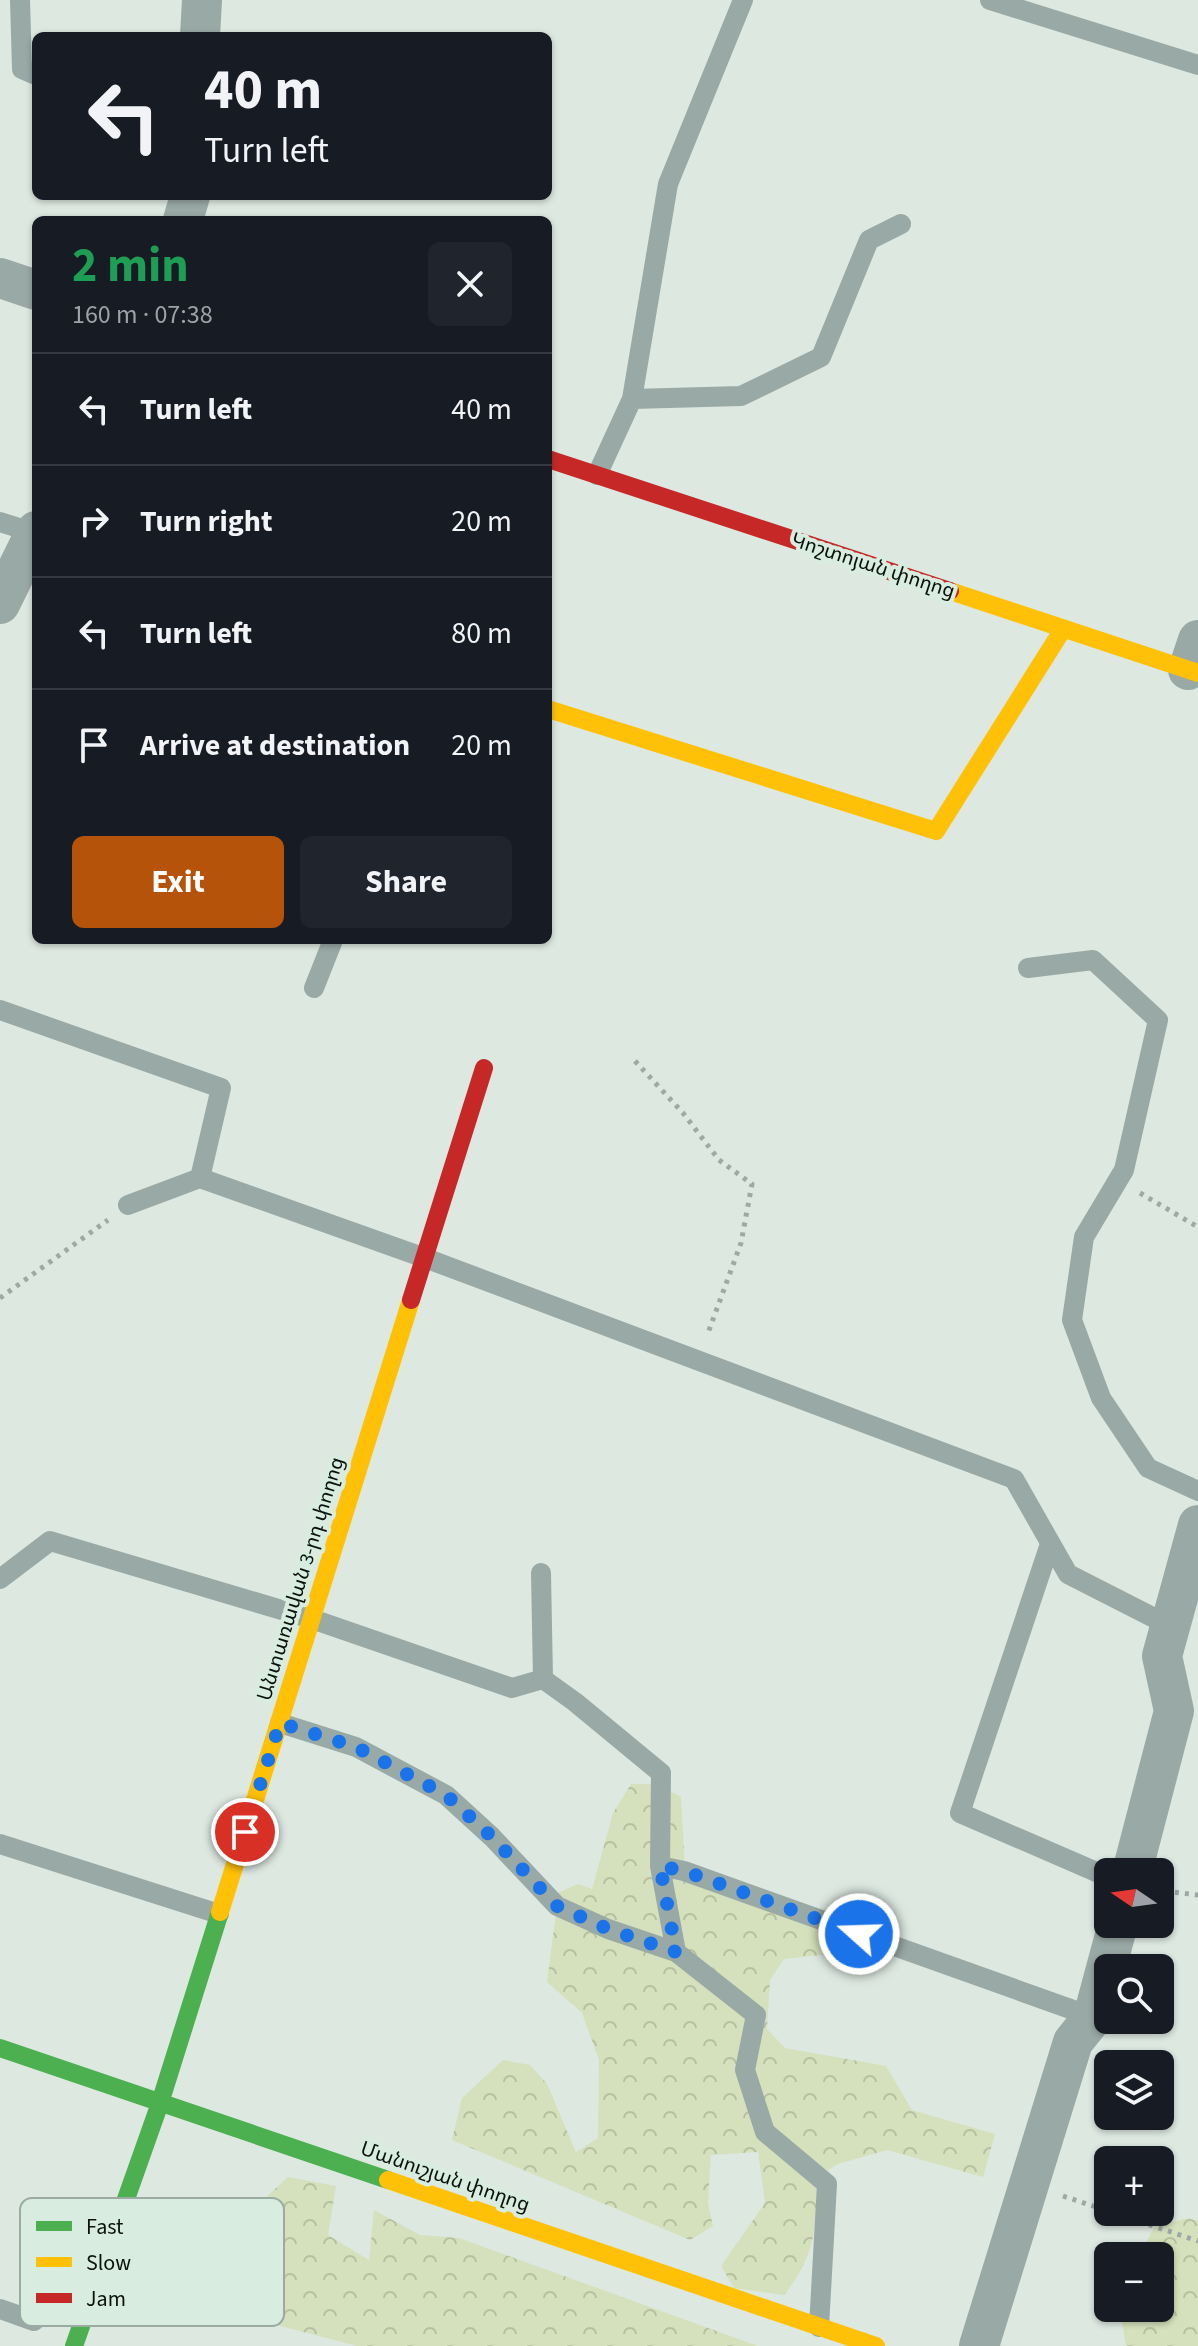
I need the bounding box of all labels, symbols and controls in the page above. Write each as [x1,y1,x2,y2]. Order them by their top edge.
text: 40 m [204,51,322,130]
icon: left [72,64,176,168]
text: Turn left [204,125,329,176]
text: 2 min [72,232,189,300]
button: close [428,242,512,326]
text: 160 m · 07:38 [72,296,213,333]
icon: left [72,387,116,431]
text: Turn left [140,388,252,431]
text: 40 m [451,388,512,431]
icon: right [72,499,116,543]
text: Turn right [140,500,272,543]
text: 20 m [451,500,512,543]
street label: Կոշտոյան փողոց [788,526,958,606]
icon: left [72,611,116,655]
text: Turn left [140,612,252,655]
text: 80 m [451,612,512,655]
icon: arrive [72,723,116,767]
text: Arrive at destination [140,724,410,767]
text: 20 m [451,724,512,767]
button: Exit [72,836,284,928]
button: Share [300,836,512,928]
street label: Անտառավան 3-րդ փողոց [251,1454,351,1704]
pin [211,1798,279,1866]
icon: arrive [223,1810,267,1854]
north arrow [1094,1858,1174,1938]
map controls [1094,1858,1174,2322]
position arrow [817,1892,901,1976]
button: search [1094,1954,1174,2034]
button: layers [1094,2050,1174,2130]
street label: Մանուշյան փողոց [357,2135,533,2219]
button: + [1094,2146,1174,2226]
legend [20,2198,284,2326]
text: Fast [86,2211,124,2243]
button: − [1094,2242,1174,2322]
text: Slow [86,2247,131,2279]
text: Jam [86,2283,126,2315]

